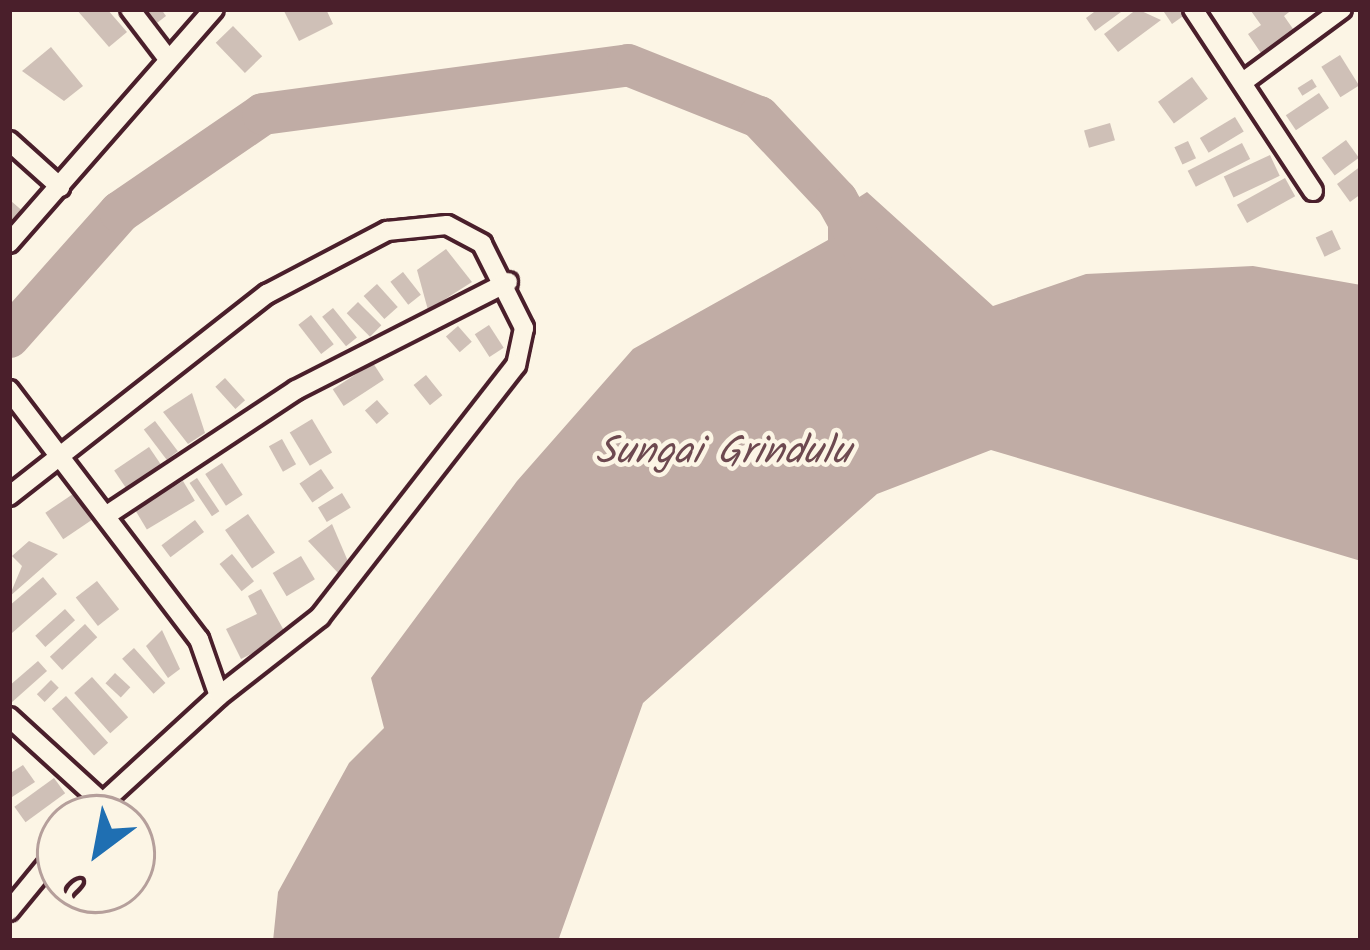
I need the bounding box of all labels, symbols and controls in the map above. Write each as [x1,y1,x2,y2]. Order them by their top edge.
water label: Sungai Grindulu [595,430,851,476]
north arrow [36,794,156,914]
text: U [56,855,101,910]

